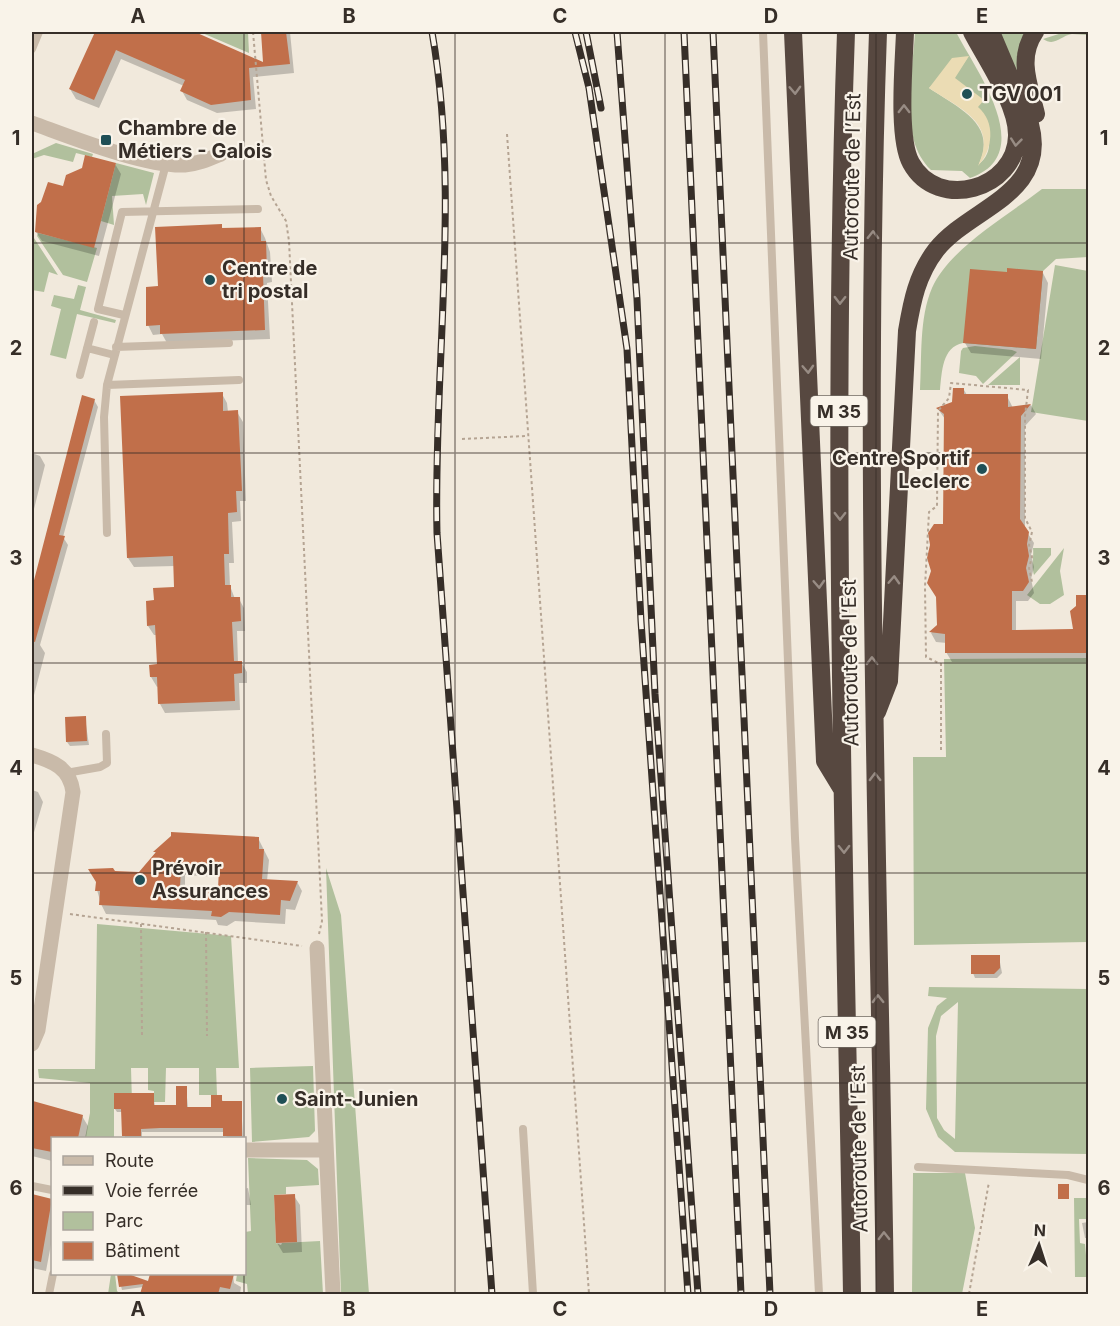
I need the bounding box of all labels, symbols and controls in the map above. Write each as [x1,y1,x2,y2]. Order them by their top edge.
text: A [131,4,146,28]
text: B [342,4,356,28]
text: C [553,4,567,28]
text: D [764,4,778,28]
text: E [976,4,988,28]
place label: TGV 001 [979,82,1062,106]
one-way arrow [789,85,801,94]
marker: TGV 001 [960,87,974,101]
street label: Autoroute de l’Est [839,93,865,261]
one-way arrow [898,104,910,113]
place label: Chambre de Métiers - Galois [118,116,272,163]
text: 1 [12,126,20,150]
text: 1 [1100,126,1108,150]
marker: Chambre de Métiers - Galois [99,133,113,147]
one-way arrow [1010,138,1022,147]
one-way arrow [867,230,879,239]
place label: Centre de tri postal [222,256,317,303]
marker: Centre de tri postal [203,273,217,287]
one-way arrow [834,295,846,304]
text: 2 [10,336,22,360]
text: 2 [1098,336,1110,360]
one-way arrow [801,364,814,373]
road number: M 35 [810,396,868,426]
place label: Centre Sportif Leclerc [832,446,970,493]
marker: Centre Sportif Leclerc [975,462,989,476]
one-way arrow [834,511,846,520]
text: 3 [10,546,22,570]
text: 3 [1098,546,1110,570]
one-way arrow [888,575,901,584]
street label: Autoroute de l’Est [837,579,863,747]
one-way arrow [812,580,825,589]
one-way arrow [866,656,879,665]
text: 4 [9,756,23,780]
text: 4 [1097,756,1111,780]
one-way arrow [868,772,881,781]
one-way arrow [838,845,850,854]
place label: Prévoir Assurances [152,856,268,903]
marker: Prévoir Assurances [133,873,147,887]
text: 5 [10,966,22,990]
text: 5 [1098,966,1110,990]
one-way arrow [872,995,884,1004]
road number: M 35 [818,1017,876,1047]
street label: Autoroute de l’Est [846,1065,872,1233]
place label: Saint-Junien [294,1087,418,1111]
marker: Saint-Junien [275,1092,289,1106]
legend [51,1137,246,1275]
text: Route [105,1150,154,1171]
text: 6 [10,1176,23,1200]
text: 6 [1098,1176,1111,1200]
text: Voie ferrée [105,1180,198,1201]
text: Parc [105,1210,143,1231]
north arrow [1009,1215,1069,1275]
text: N [1033,1220,1046,1240]
one-way arrow [877,1232,890,1241]
text: Bâtiment [105,1240,180,1261]
text: A [131,1297,146,1321]
text: B [342,1297,356,1321]
text: C [553,1297,567,1321]
text: D [764,1297,778,1321]
text: E [976,1297,988,1321]

